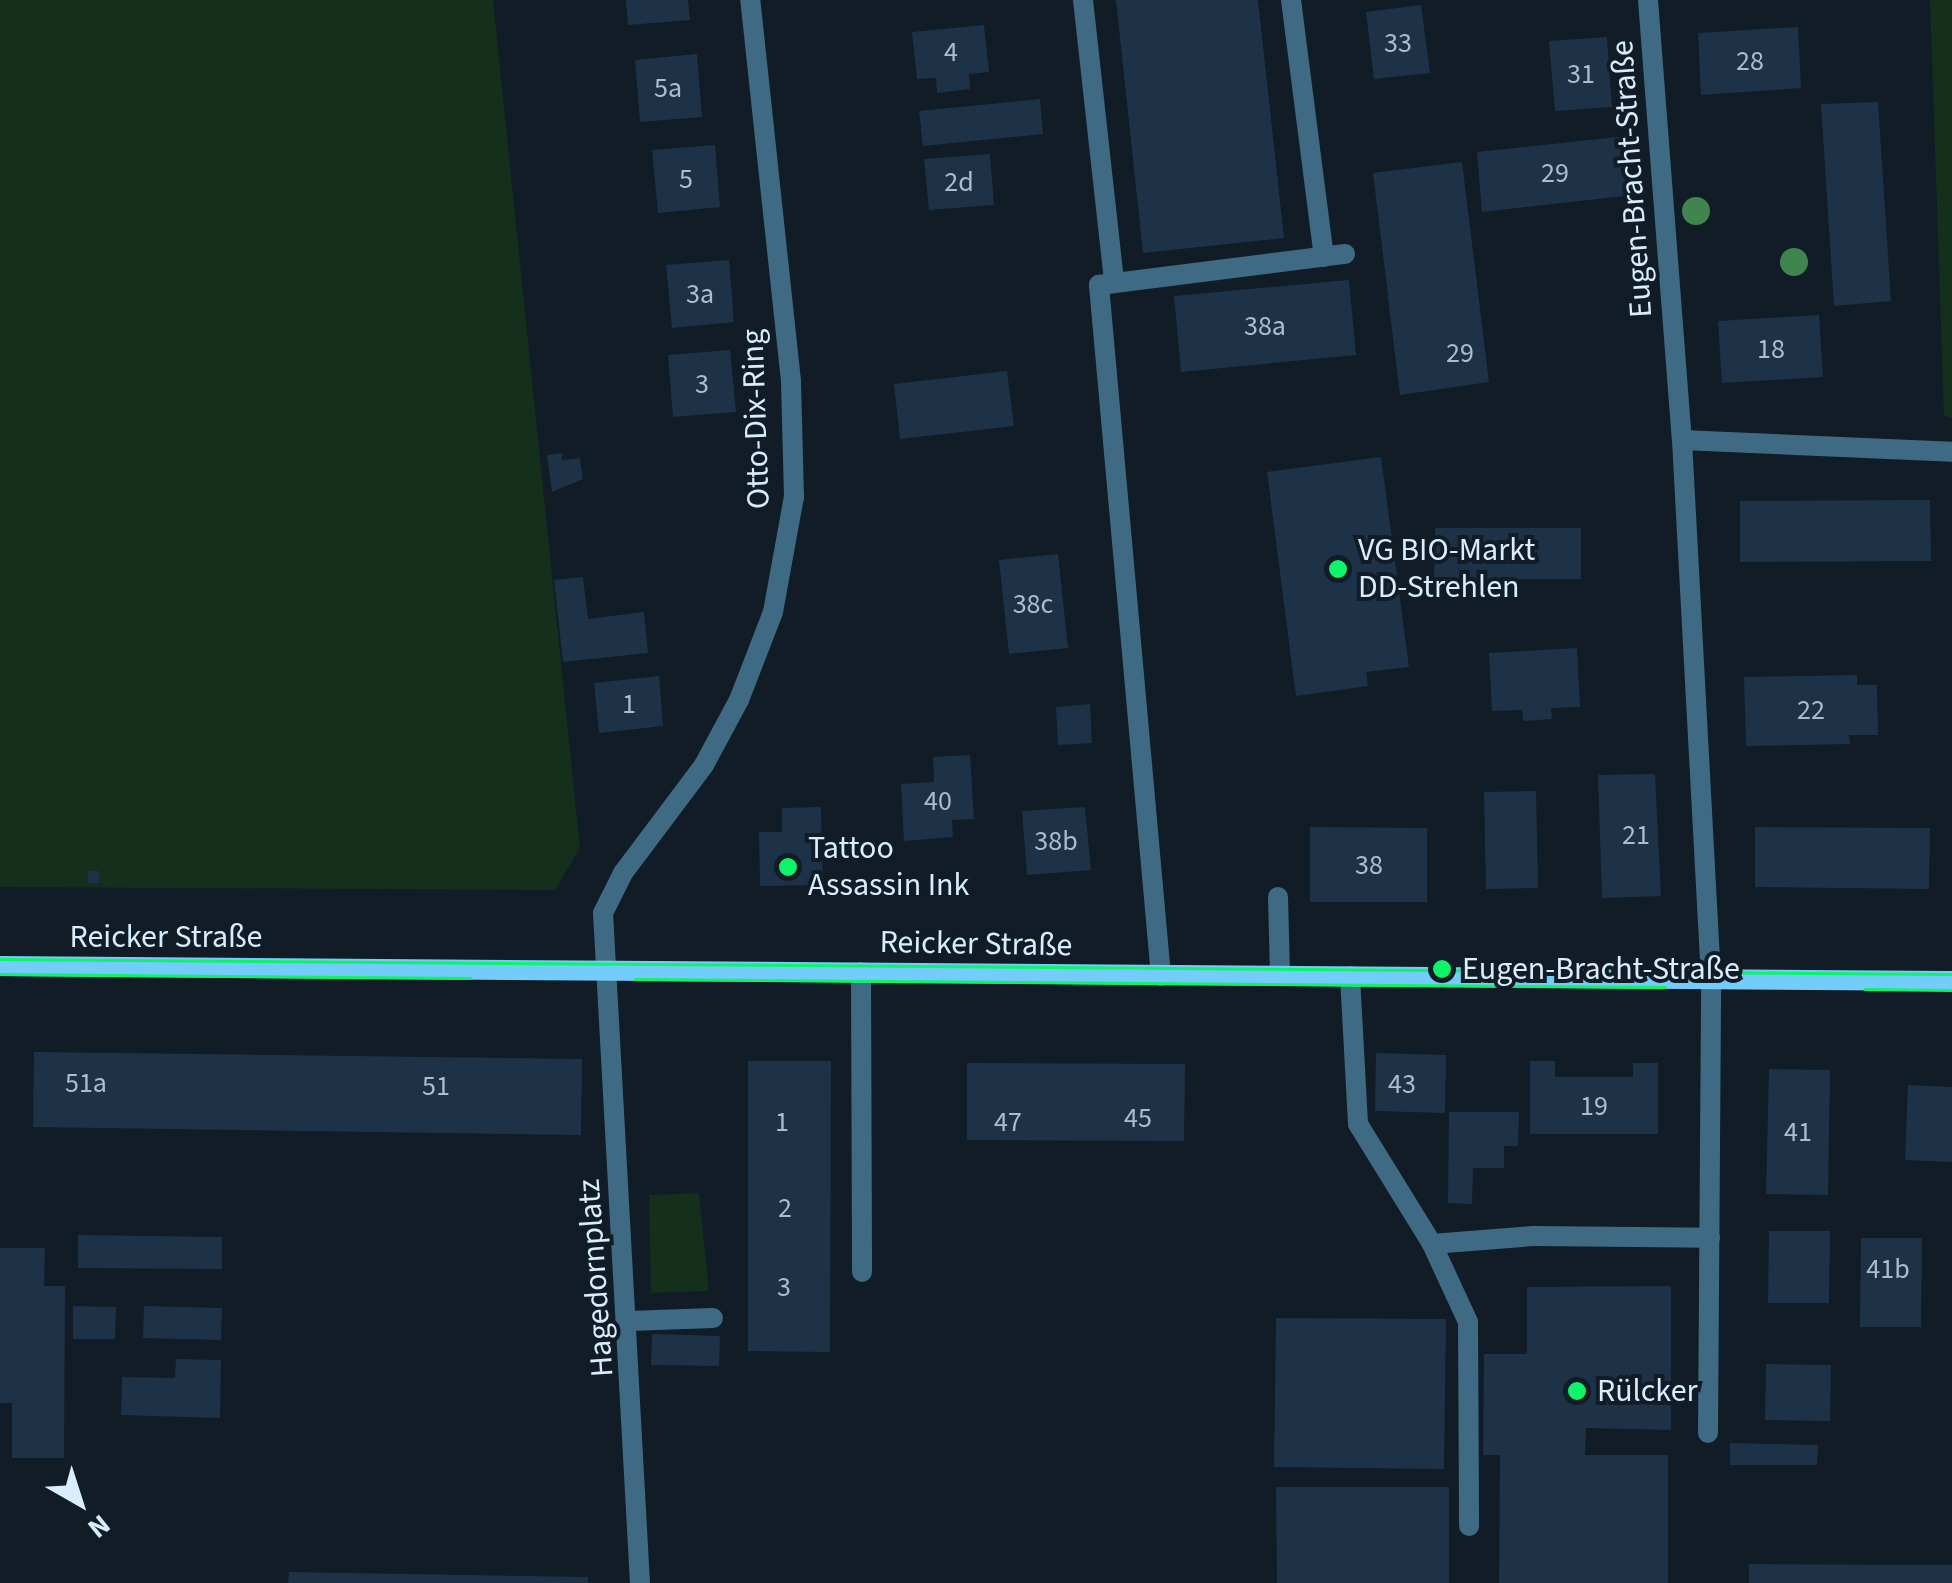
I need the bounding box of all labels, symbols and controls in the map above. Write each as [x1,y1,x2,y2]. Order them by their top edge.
house number: 33 [1384,26,1412,60]
house number: 4 [944,35,958,69]
street label: Eugen-Bracht-Straße [1603,39,1661,319]
house number: 28 [1736,44,1764,78]
house number: 31 [1567,57,1595,91]
house number: 5a [654,71,682,105]
house number: 29 [1541,156,1569,190]
house number: 5 [679,162,693,196]
house number: 2d [944,165,974,199]
house number: 3a [686,277,714,311]
house number: 38a [1244,309,1286,343]
street label: Otto-Dix-Ring [734,328,778,510]
house number: 18 [1757,332,1785,366]
house number: 29 [1446,336,1474,370]
house number: 3 [695,367,709,401]
place label: VG BIO-Markt DD-Strehlen [1358,532,1535,607]
marker: VG BIO-Markt DD-Strehlen [1327,558,1349,580]
house number: 38c [1013,587,1053,621]
house number: 1 [622,687,636,721]
house number: 22 [1797,693,1825,727]
house number: 40 [924,784,952,818]
house number: 21 [1622,818,1650,852]
house number: 38b [1034,824,1078,858]
place label: Tattoo Assassin Ink [808,830,969,905]
house number: 38 [1355,848,1383,882]
marker: Tattoo Assassin Ink [777,856,799,878]
street label: Reicker Straße [70,918,262,956]
street label: Reicker Straße [879,923,1073,965]
place label: Eugen-Bracht-Straße [1462,950,1740,988]
marker: Eugen-Bracht-Straße [1431,958,1453,980]
house number: 51a [65,1066,107,1100]
house number: 43 [1388,1067,1416,1101]
house number: 51 [422,1069,450,1103]
house number: 19 [1580,1089,1608,1123]
house number: 45 [1124,1101,1152,1135]
house number: 1 [775,1105,789,1139]
house number: 47 [994,1105,1022,1139]
house number: 41 [1784,1115,1812,1149]
street label: Hagedornplatz [570,1178,622,1378]
house number: 2 [778,1191,792,1225]
house number: 41b [1866,1252,1910,1286]
house number: 3 [777,1270,791,1304]
place label: Rülcker [1597,1372,1698,1410]
marker: Rülcker [1566,1380,1588,1402]
north arrow [30,1453,130,1553]
text: N [79,1505,119,1548]

